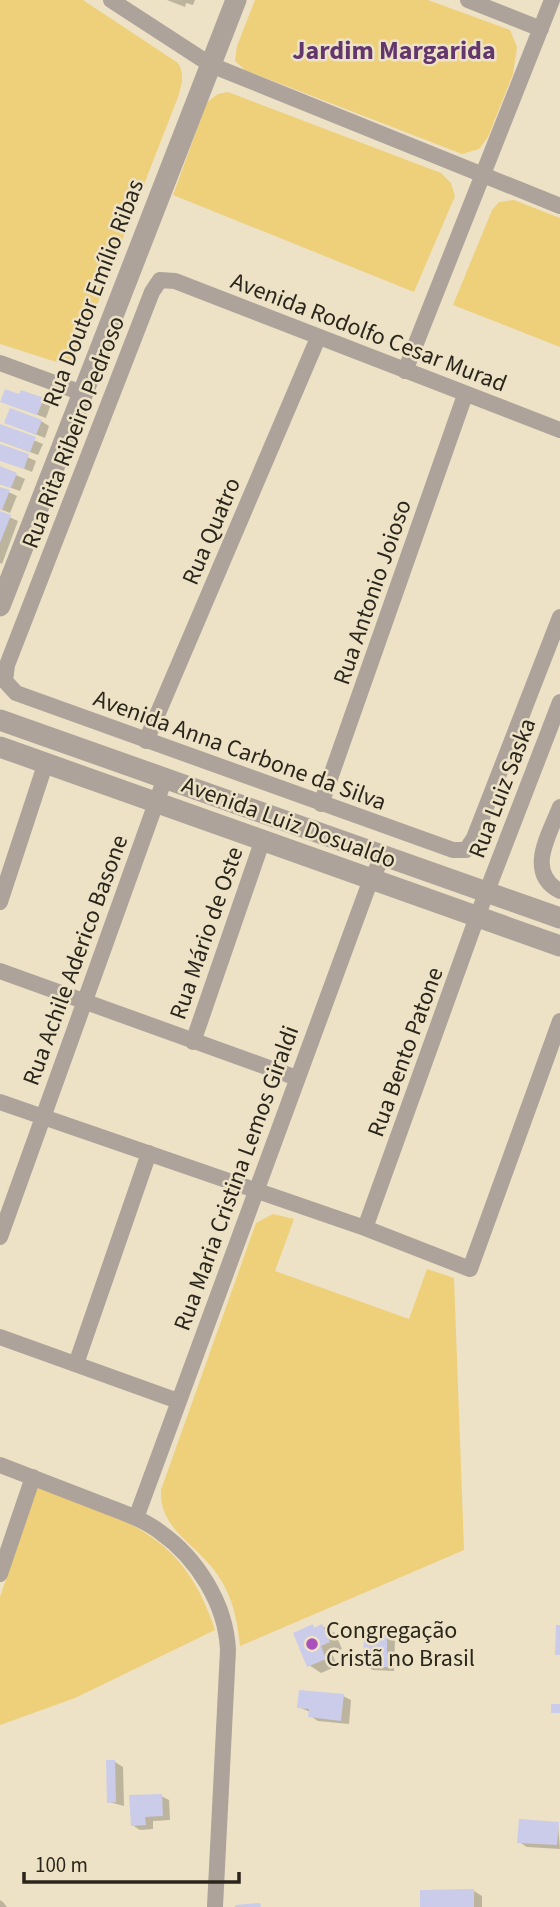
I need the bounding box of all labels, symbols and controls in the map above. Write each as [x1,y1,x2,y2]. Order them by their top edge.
district label: Jardim Margarida [292,32,496,69]
street label: Rua Doutor Emílio Ribas [34,174,153,412]
street label: Avenida Rodolfo Cesar Murad [226,264,512,401]
street label: Rua Rita Ribeiro Pedroso [13,311,134,554]
street label: Rua Quatro [173,472,250,590]
street label: Rua Antonio Joioso [324,495,421,689]
street label: Avenida Anna Carbone da Silva [88,681,391,820]
street label: Rua Luiz Saska [460,713,545,863]
street label: Avenida Luiz Dosualdo [177,767,401,878]
street label: Rua Achile Aderico Basone [14,830,137,1090]
street label: Rua Mário de Oste [161,842,252,1024]
street label: Rua Bento Patone [358,962,452,1142]
street label: Rua Maria Cristina Lemos Giraldi [165,1021,308,1336]
place label: Congregação Cristã no Brasil [326,1613,475,1676]
marker: Congregação Cristã no Brasil [304,1636,320,1652]
scale bar [24,1840,240,1884]
text: 100 m [35,1850,88,1880]

